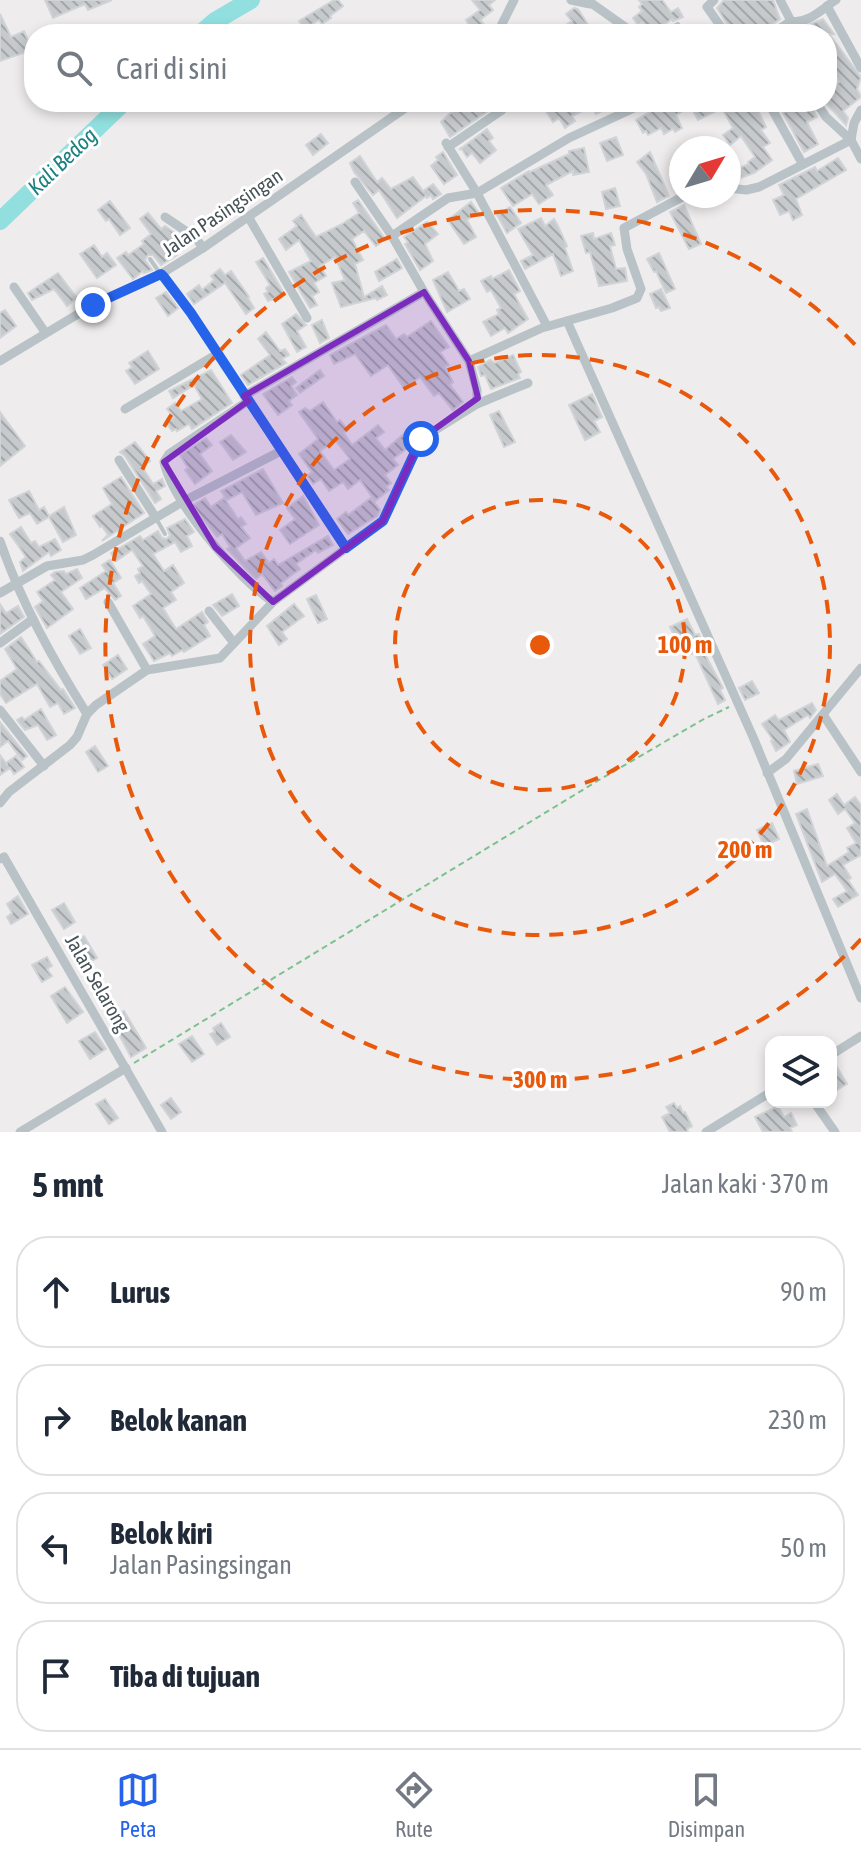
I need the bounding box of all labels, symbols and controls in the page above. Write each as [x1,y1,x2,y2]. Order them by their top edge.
search box [24,24,837,112]
icon: search [52,46,96,90]
text: Cari di sini [116,51,227,85]
water label: Kali Bedog [22,122,102,200]
north arrow [669,136,741,208]
street label: Jalan Pasingsingan [158,163,286,261]
route end [75,287,111,323]
route start [403,421,439,457]
centre of rings [526,631,554,659]
text: 100 m [658,631,712,658]
text: 200 m [718,836,772,863]
street label: Jalan Selarong [61,930,135,1036]
map controls [765,1036,837,1108]
button: layers [765,1036,837,1108]
text: 300 m [513,1066,567,1093]
text: 5 mnt [32,1165,103,1204]
text: Jalan kaki · 370 m [662,1169,829,1199]
icon: ahead [34,1270,78,1314]
text: Lurus [110,1275,170,1309]
text: 90 m [780,1277,827,1307]
icon: right [34,1398,78,1442]
text: Belok kanan [110,1403,247,1437]
text: 230 m [768,1405,827,1435]
text: Belok kiri [110,1516,213,1550]
icon: left [34,1526,78,1570]
text: 50 m [780,1533,827,1563]
text: Jalan Pasingsingan [110,1550,292,1580]
icon: arrive [34,1654,78,1698]
text: Tiba di tujuan [110,1659,260,1693]
tab: Peta [116,1768,160,1842]
tab: Rute [392,1768,436,1842]
tab: Disimpan [668,1768,745,1842]

